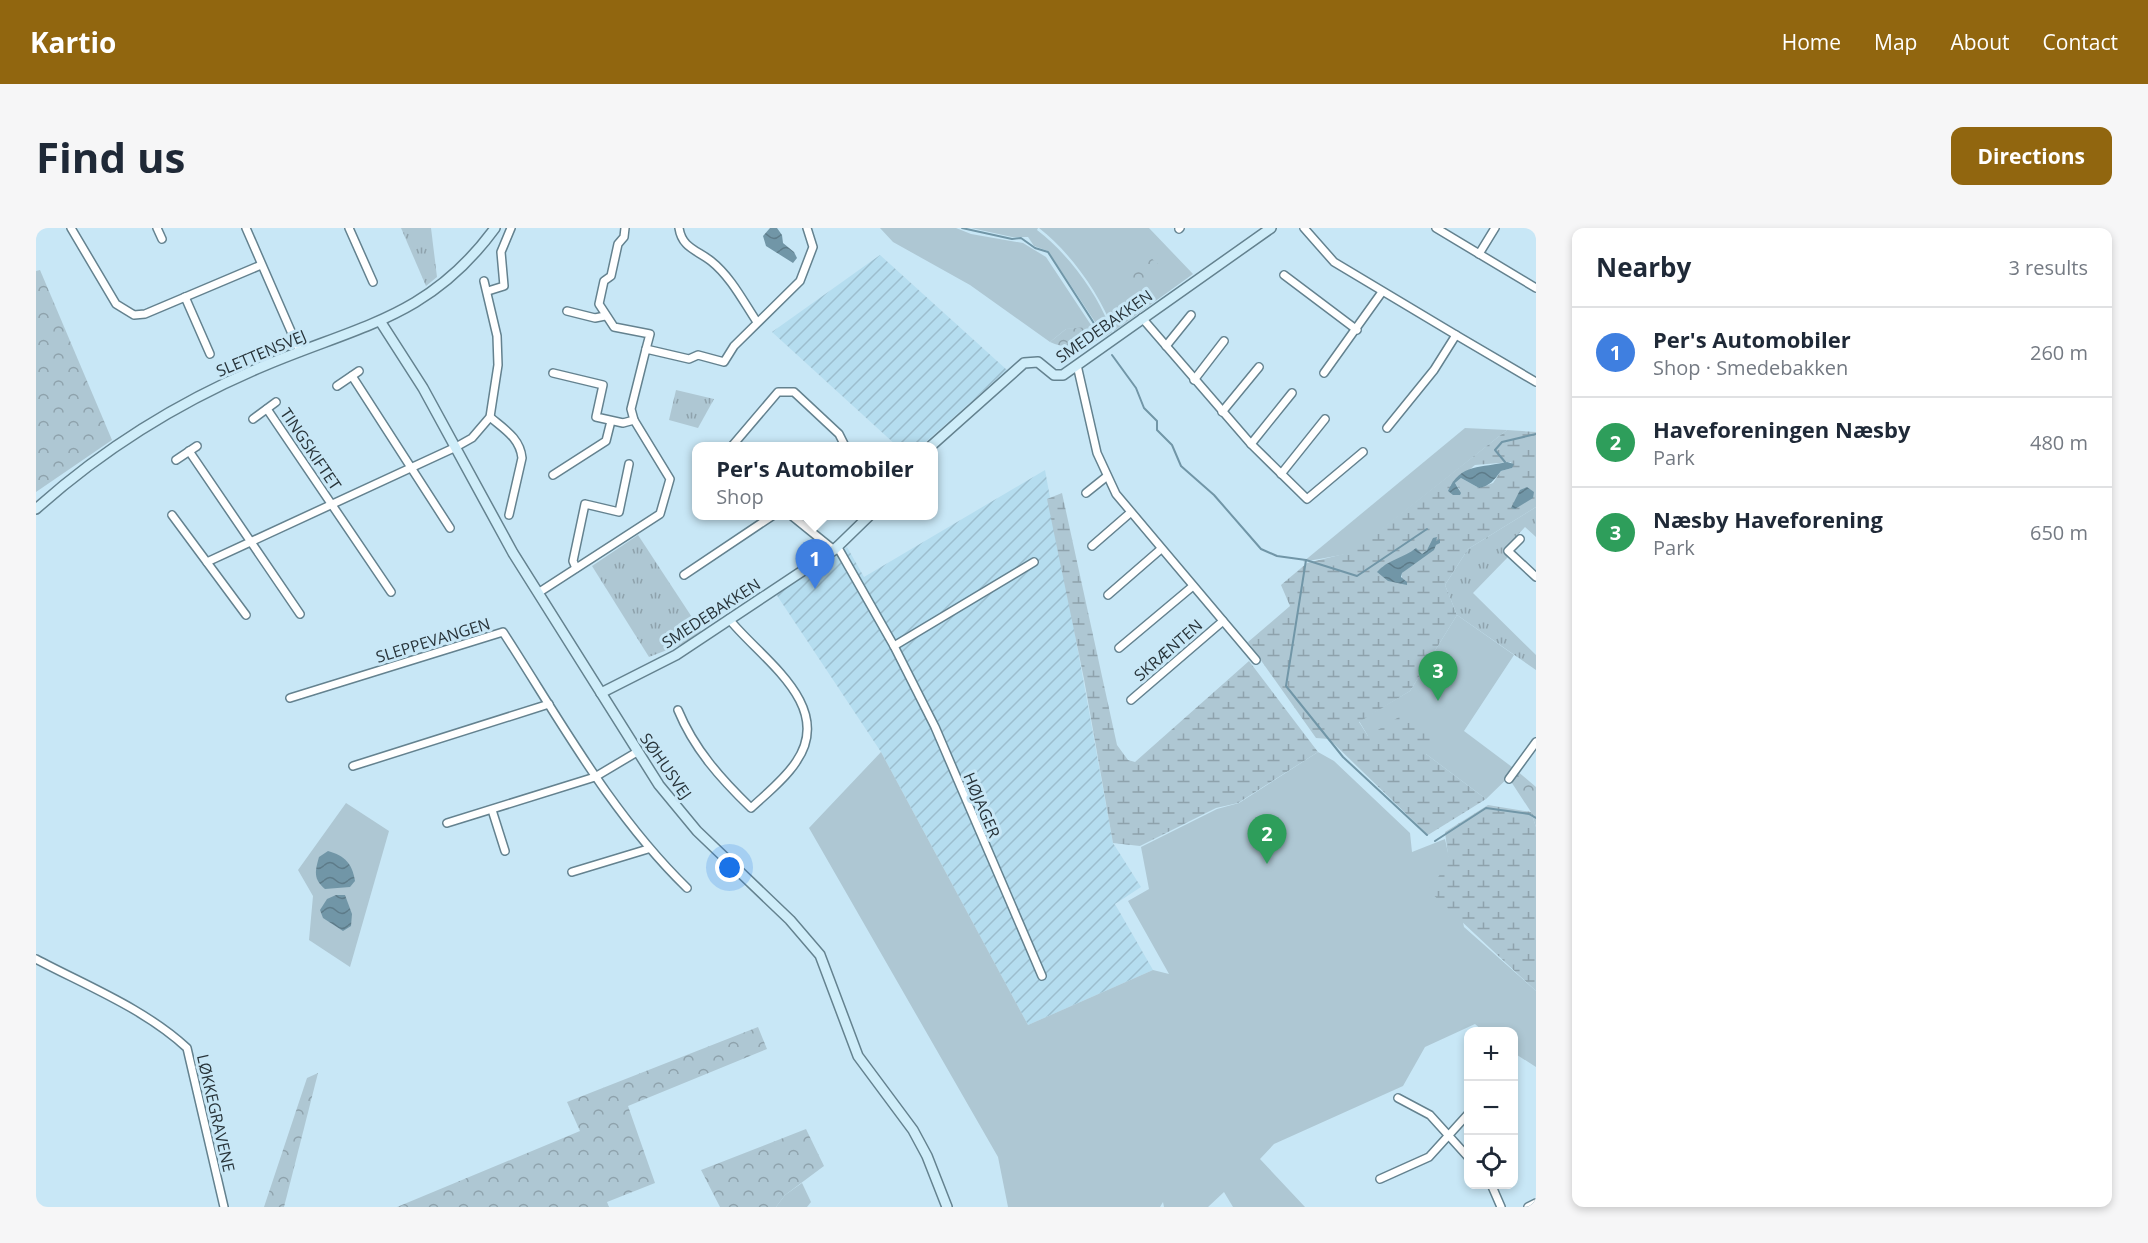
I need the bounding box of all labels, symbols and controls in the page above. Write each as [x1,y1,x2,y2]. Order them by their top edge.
text: Kartio [30,23,116,61]
text: Home [1782,28,1841,56]
text: Map [1874,28,1917,56]
text: About [1950,28,2010,56]
text: Contact [2043,28,2118,56]
button: Directions [1951,127,2112,185]
text: Find us [36,128,185,185]
text: Nearby [1596,249,1691,285]
text: 3 results [2008,254,2088,281]
street label: SMEDEBAKKEN [1051,284,1157,368]
street label: SLETTENSVEJ [212,324,310,382]
text: Per's Automobiler [1653,324,1851,354]
text: 1 [1610,339,1621,366]
text: 260 m [2030,339,2088,366]
text: Shop · Smedebakken [1653,354,1848,381]
street label: TINGSKIFTET [275,404,347,495]
text: Haveforeningen Næsby [1653,414,1910,444]
text: 2 [1610,429,1621,456]
text: 480 m [2030,429,2088,456]
popup [692,442,938,520]
text: Park [1653,444,1695,471]
text: Per's Automobiler [716,453,914,483]
text: Shop [716,483,764,510]
text: Næsby Haveforening [1653,504,1883,534]
text: 3 [1610,519,1621,546]
text: 650 m [2030,519,2088,546]
text: Park [1653,534,1695,561]
pin: 1 [796,540,834,589]
street label: SMEDEBAKKEN [657,573,765,653]
street label: SLEPPEVANGEN [373,612,493,668]
street label: SKRÆNTEN [1129,614,1207,686]
pin: 3 [1418,652,1458,701]
street label: SØHUSVEJ [635,728,697,804]
street label: HØJAGER [958,769,1006,841]
pin: 2 [1248,814,1286,864]
your location [715,853,744,882]
map controls [1464,1027,1518,1189]
button: + [1464,1027,1518,1081]
street label: LØKKEGRAVENE [192,1052,240,1174]
button: − [1464,1081,1518,1135]
button: locate [1464,1135,1518,1189]

